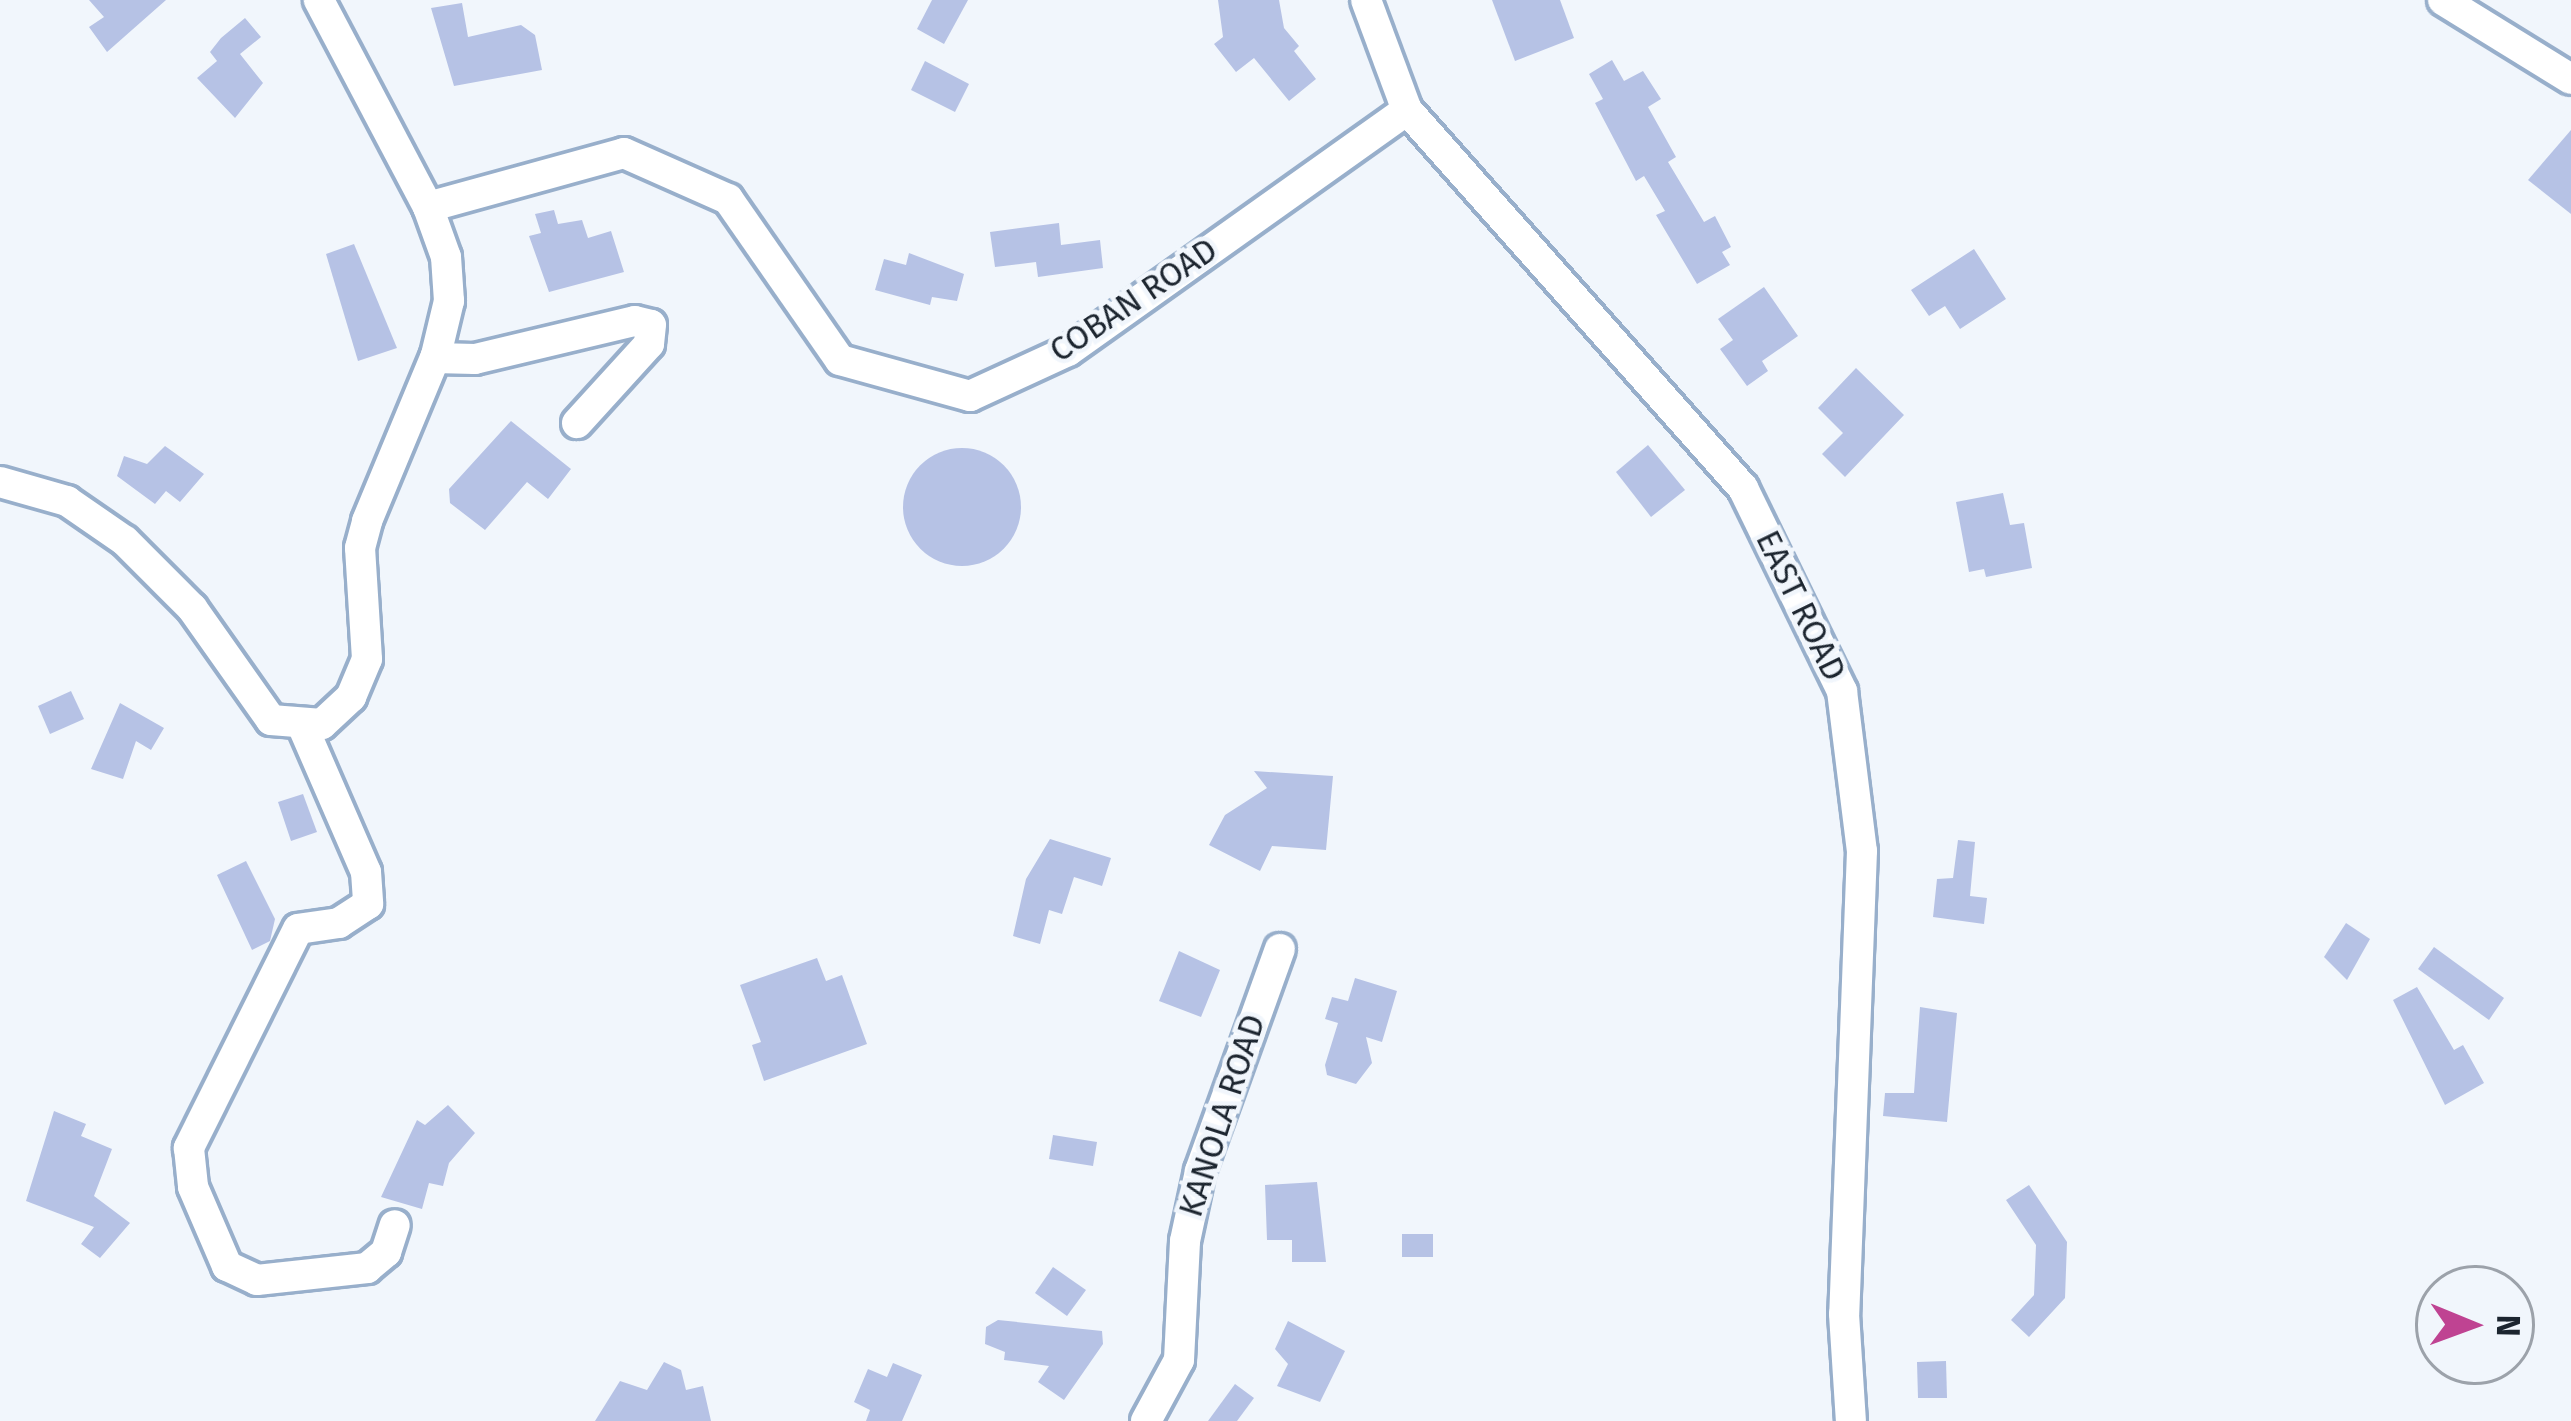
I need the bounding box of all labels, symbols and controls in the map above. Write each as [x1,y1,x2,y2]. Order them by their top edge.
street label: COBAN ROAD [1043,231,1225,371]
street label: EAST ROAD [1747,525,1853,687]
street label: KANOLA ROAD [1172,1010,1274,1222]
north arrow [2415,1265,2535,1385]
text: N [2488,1314,2528,1337]

